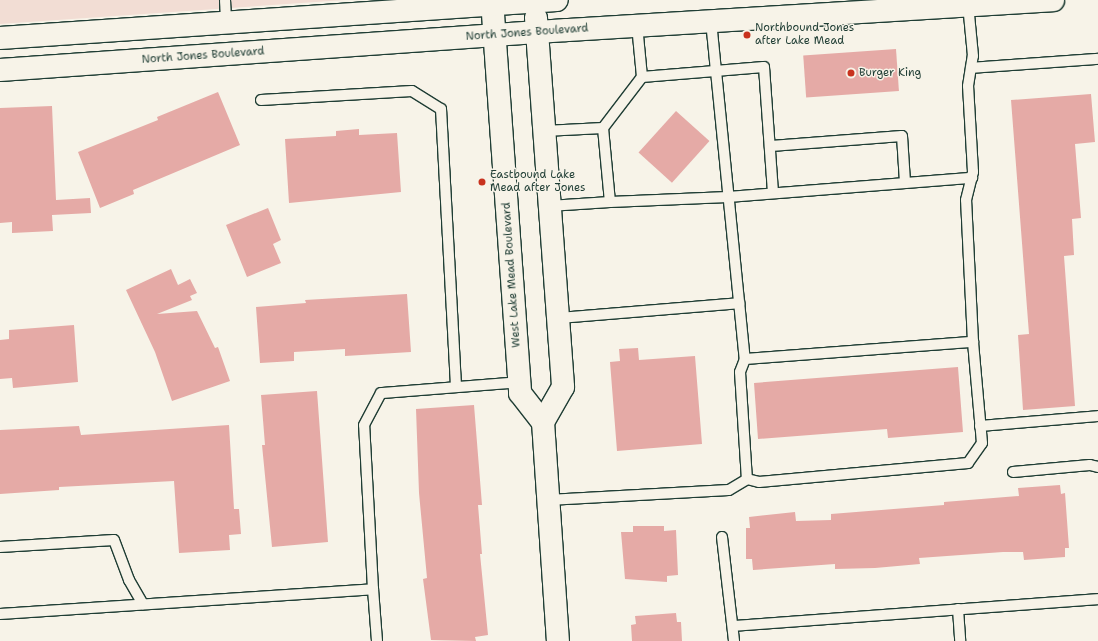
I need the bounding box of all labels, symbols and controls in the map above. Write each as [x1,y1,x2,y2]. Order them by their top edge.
street label: North Jones Boulevard [465,22,589,44]
place label: Northbound Jones after Lake Mead [755,22,854,48]
marker: Northbound Jones after Lake Mead [742,30,752,40]
street label: North Jones Boulevard [141,45,265,67]
place label: Burger King [859,66,921,80]
marker: Burger King [846,68,856,78]
place label: Eastbound Lake Mead after Jones [490,169,586,195]
marker: Eastbound Lake Mead after Jones [477,177,487,187]
street label: West Lake Mead Boulevard [500,202,524,348]

